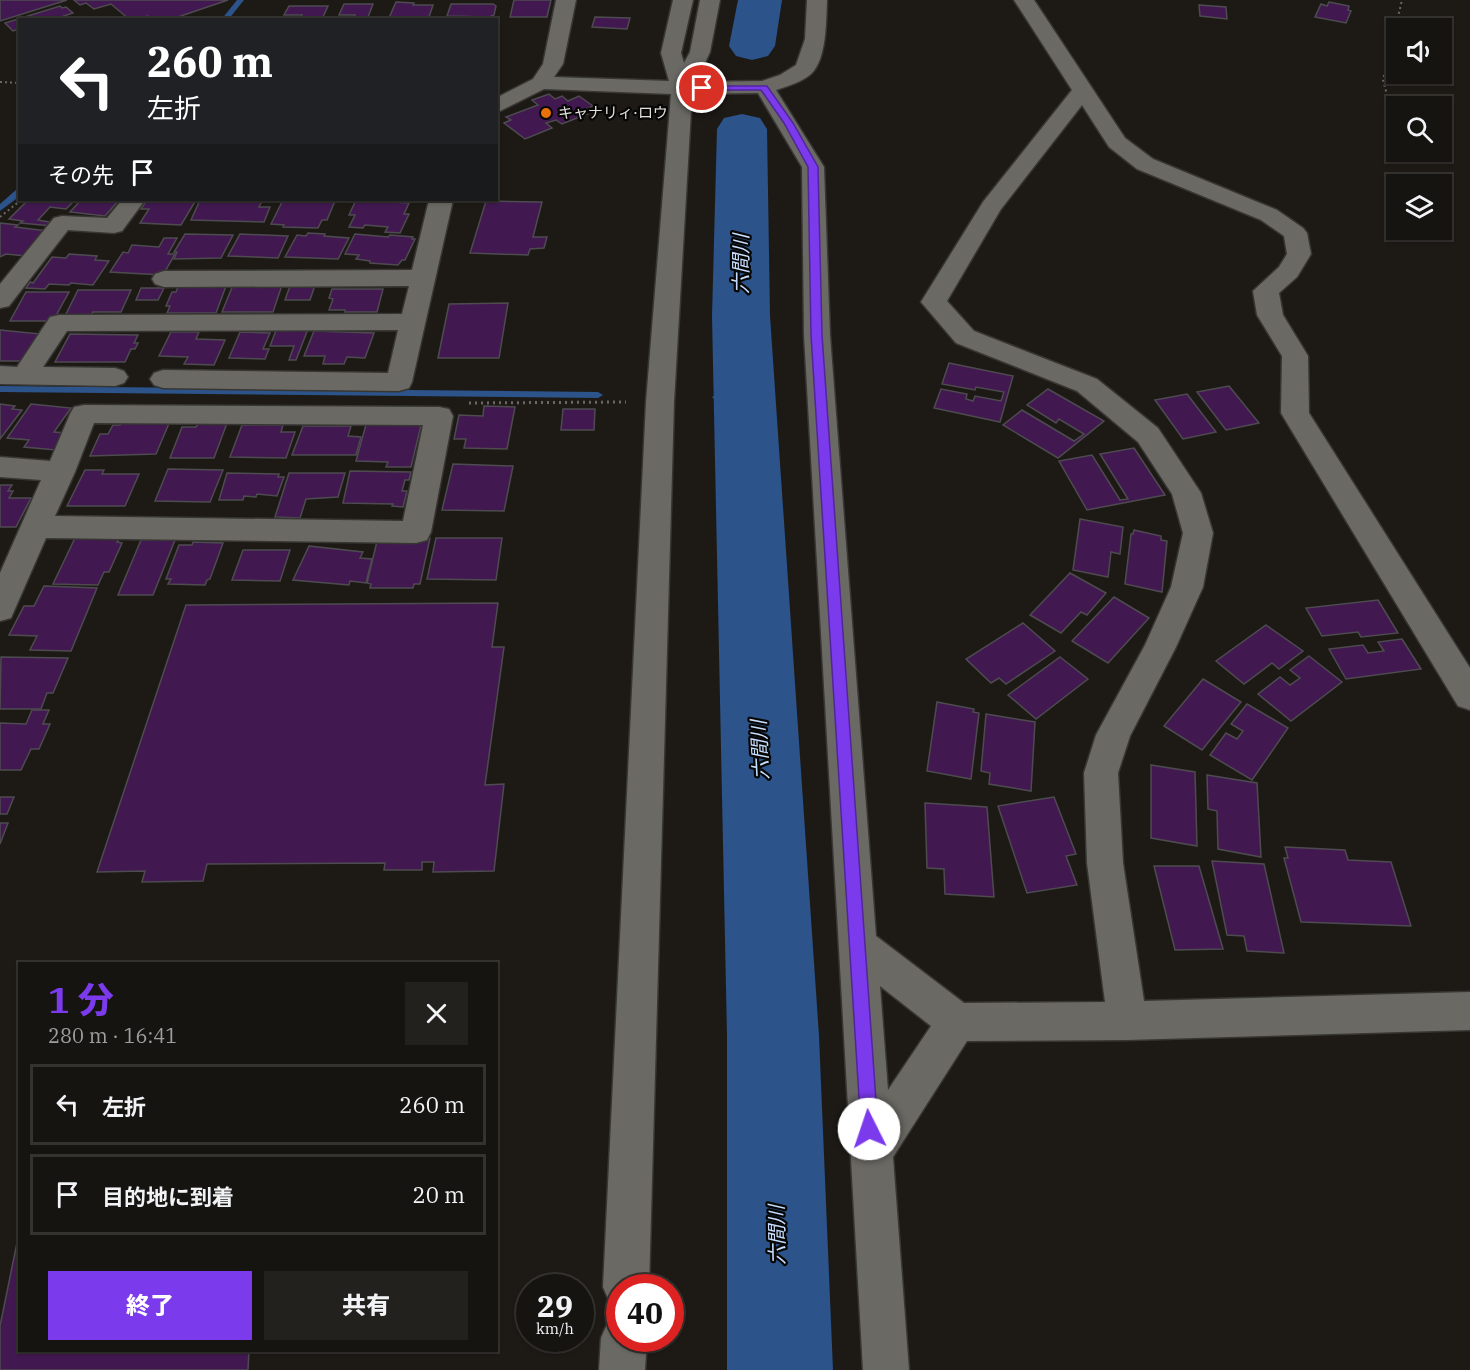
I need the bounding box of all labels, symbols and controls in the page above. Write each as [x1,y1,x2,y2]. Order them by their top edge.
map controls [1386,18,1452,240]
button: sound [1386,18,1452,84]
text: 260 m [147,34,273,89]
icon: left [48,42,126,120]
pin [676,62,727,113]
icon: arrive [685,71,718,104]
text: 左折 [147,90,201,125]
button: search [1386,96,1452,162]
place label: キャナリィ·ロウ [558,103,668,122]
marker: キャナリィ·ロウ [539,106,553,120]
icon: arrive [126,156,159,189]
text: その先 [48,160,114,189]
button: layers [1386,174,1452,240]
water label: 六間川 [727,232,754,294]
water label: 六間川 [744,717,775,781]
text: 1 分 [48,976,114,1023]
button: close [405,982,468,1045]
text: 280 m · 16:41 [48,1022,177,1049]
icon: left [51,1088,84,1121]
text: 260 m [399,1090,465,1119]
text: 左折 [102,1092,146,1121]
position arrow [837,1097,901,1161]
icon: arrive [51,1178,84,1211]
text: 20 m [413,1180,465,1209]
text: 目的地に到着 [102,1182,234,1211]
water label: 六間川 [762,1203,791,1265]
button: 終了 [48,1271,252,1340]
button: 共有 [264,1271,468,1340]
speed limit sign: 40 [606,1274,684,1352]
text: 29 [537,1286,573,1325]
text: km/h [536,1319,574,1338]

